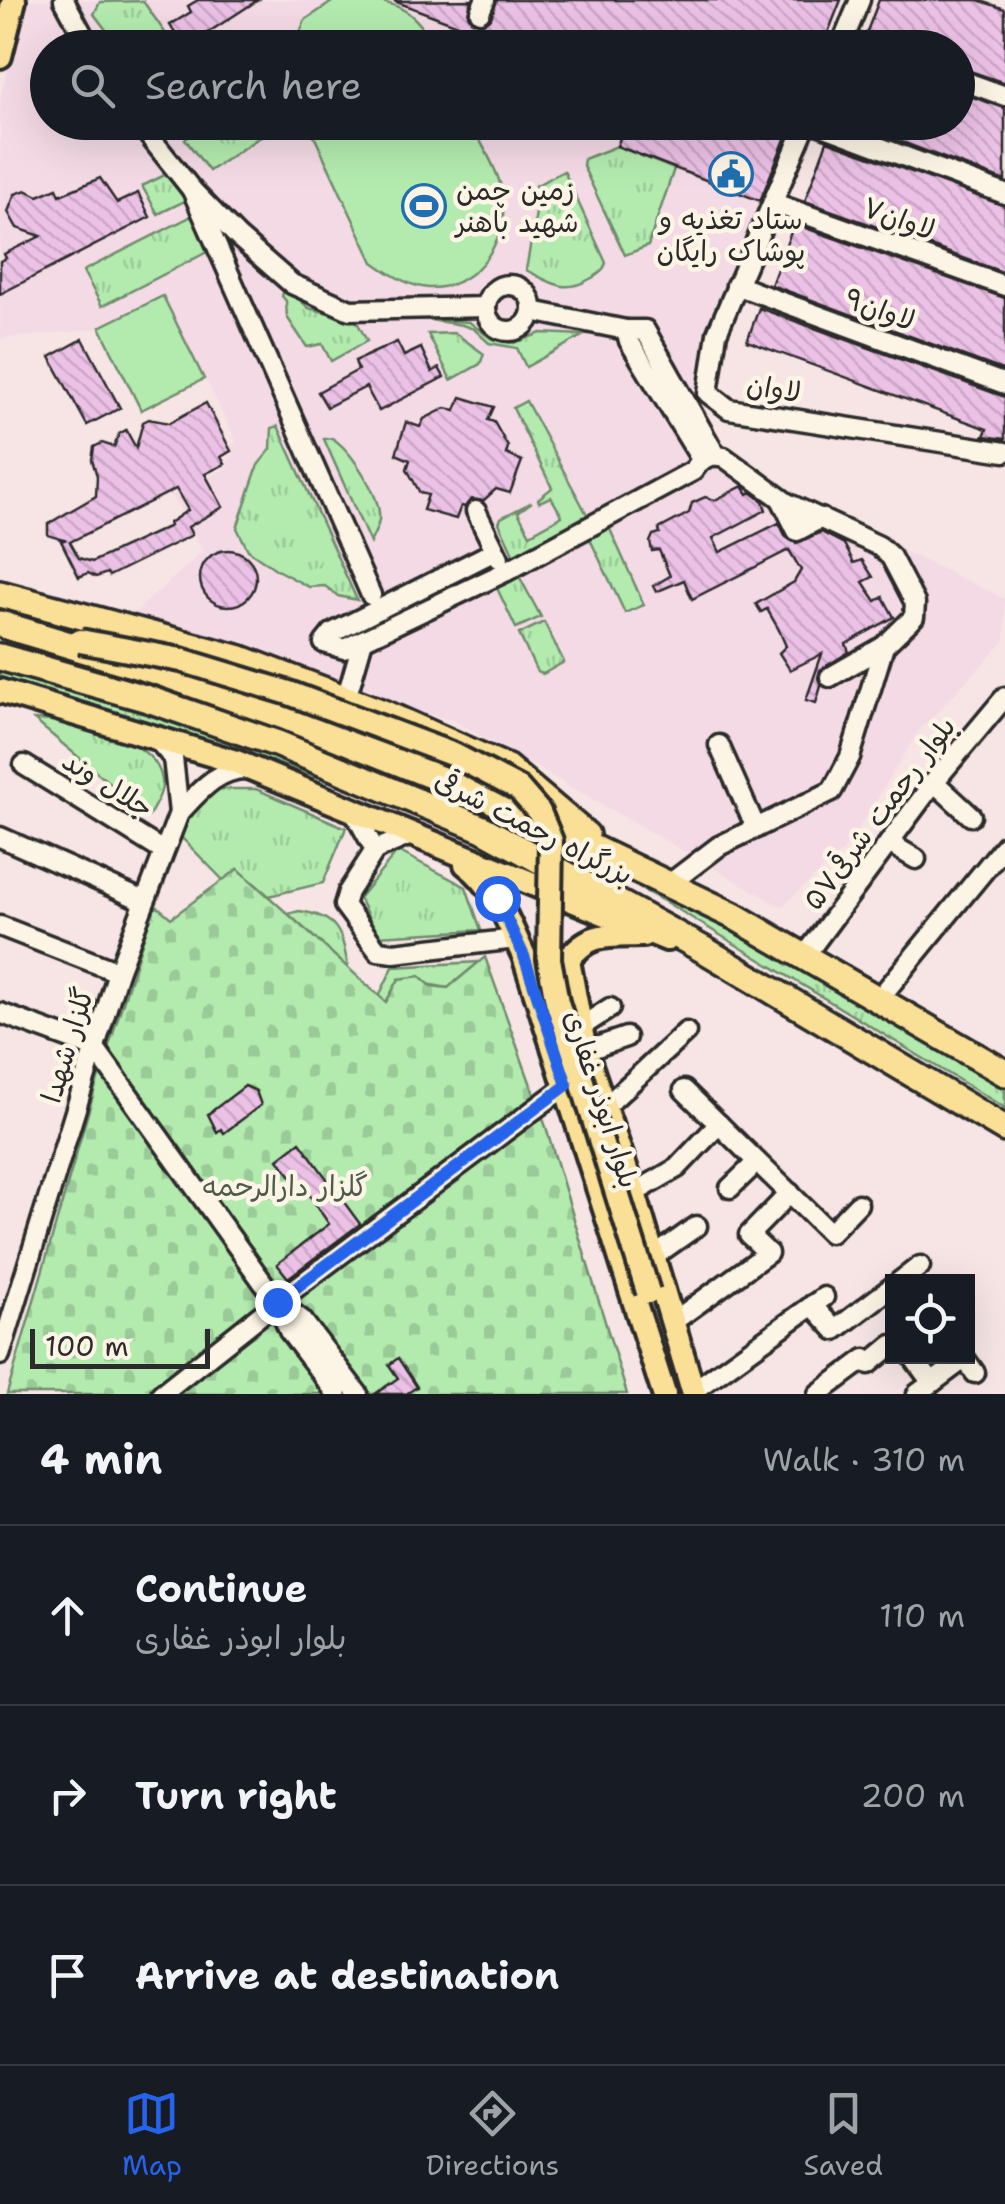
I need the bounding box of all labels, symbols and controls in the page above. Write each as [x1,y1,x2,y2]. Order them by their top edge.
search box [30,30,975,140]
icon: search [65,58,120,113]
text: Search here [145,60,362,111]
public building icon: ستاد تغذیه و پوشاک رایگان [708,151,754,197]
place label: زمین چمن شهید باهنر [454,171,579,241]
sports icon: زمین چمن شهید باهنر [401,183,447,229]
street label: ۷لاوان [858,187,940,249]
place label: ستاد تغذیه و پوشاک رایگان [656,200,806,270]
street label: ۹لاوان [840,279,920,339]
street label: لاوان [744,365,804,411]
street label: ۵۷بلوار رحمت شرقی [794,709,964,917]
street label: جلال وند [55,741,161,827]
street label: بزرگراه رحمت شرقی [428,761,640,893]
route start [475,876,521,922]
street label: گلزار شهدا [31,983,103,1107]
street label: بلوار ابوذر غفاری [555,1005,649,1193]
park label: گلزار دارالرحمه [202,1167,368,1205]
map controls [885,1274,975,1364]
button: locate [885,1274,975,1364]
route end [255,1280,301,1326]
scale bar [30,1324,210,1368]
text: 100 m [45,1327,129,1365]
text: 4 min [40,1431,162,1487]
text: Walk · 310 m [763,1438,965,1481]
text: Continue [135,1563,307,1614]
icon: ahead [40,1588,95,1643]
text: 110 m [879,1594,965,1637]
text: بلوار ابوذر غفاری [135,1616,347,1659]
icon: right [40,1768,95,1823]
text: Turn right [135,1770,337,1821]
text: 200 m [861,1774,965,1817]
icon: arrive [40,1948,95,2003]
text: Arrive at destination [135,1950,559,2001]
tab: Map [122,2086,182,2184]
tab: Directions [426,2086,559,2184]
tab: Saved [803,2086,883,2184]

